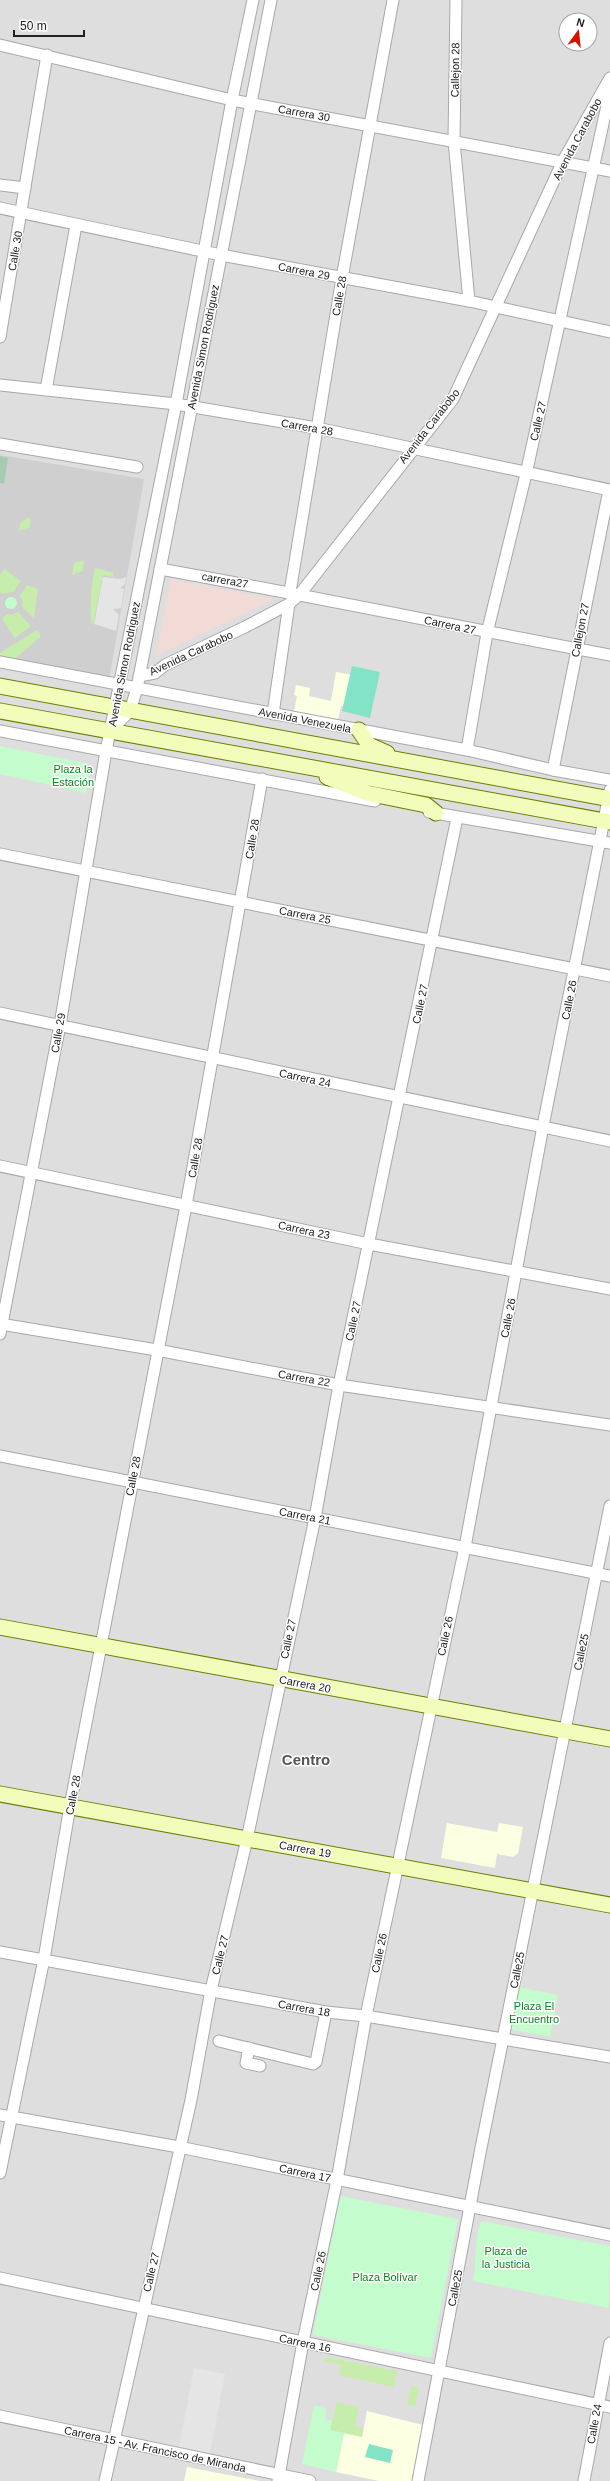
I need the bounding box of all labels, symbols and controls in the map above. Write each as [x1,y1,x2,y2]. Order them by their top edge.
scale bar [14,12,84,38]
north arrow [558,12,598,52]
text: N [575,16,586,29]
text: 50 m [20,19,47,33]
street label: Callejon 28 [449,42,461,98]
street label: Avenida Carabobo [550,96,604,182]
street label: Carrera 30 [277,103,331,123]
street label: Calle 30 [6,230,24,272]
street label: Carrera 29 [277,260,331,282]
street label: Calle 28 [330,275,348,317]
street label: Avenida Simon Rodriguez [185,284,221,410]
street label: Avenida Carabobo [396,386,462,466]
street label: Calle 27 [528,400,548,442]
street label: Carrera 28 [280,417,334,437]
street label: carrera27 [201,570,249,590]
street label: Avenida Simon Rodriguez [106,601,142,727]
street label: Callejon 27 [569,602,591,658]
street label: Carrera 27 [423,614,477,636]
street label: Avenida Carabobo [147,628,235,678]
street label: Avenida Venezuela [258,705,353,735]
park label: Plaza la Estación [52,763,94,788]
street label: Calle 28 [243,818,261,860]
street label: Carrera 25 [278,904,332,926]
street label: Calle 26 [559,979,579,1021]
street label: Calle 27 [410,983,430,1025]
street label: Calle 29 [49,1012,67,1054]
street label: Carrera 24 [278,1067,332,1089]
street label: Calle 28 [186,1137,204,1179]
street label: Carrera 23 [277,1219,331,1241]
street label: Calle 26 [498,1297,518,1339]
street label: Calle 27 [343,1300,363,1342]
street label: Carrera 22 [277,1368,331,1388]
street label: Calle 28 [123,1455,143,1497]
street label: Carrera 21 [278,1505,332,1527]
street label: Calle 26 [435,1615,455,1657]
street label: Calle 27 [278,1618,298,1660]
street label: Calle25 [571,1633,591,1671]
street label: Carrera 20 [278,1673,332,1695]
district label: Centro [282,1751,330,1768]
street label: Calle 28 [63,1774,83,1816]
street label: Carrera 19 [278,1839,332,1859]
street label: Calle 26 [369,1932,389,1974]
street label: Calle 27 [209,1934,231,1976]
street label: Calle25 [508,1951,526,1989]
street label: Carrera 18 [277,1998,331,2018]
park label: Plaza El Encuentro [509,2000,559,2025]
street label: Carrera 17 [278,2162,332,2184]
park label: Plaza de la Justicia [482,2245,531,2270]
street label: Calle 26 [308,2250,328,2292]
street label: Calle 27 [141,2251,161,2293]
street label: Calle25 [446,2269,464,2307]
park label: Plaza Bolívar [353,2271,418,2283]
street label: Carrera 16 [278,2332,332,2354]
street label: Calle 24 [585,2403,603,2445]
street label: Carrera 15 - Av. Francisco de Miranda [63,2424,248,2474]

